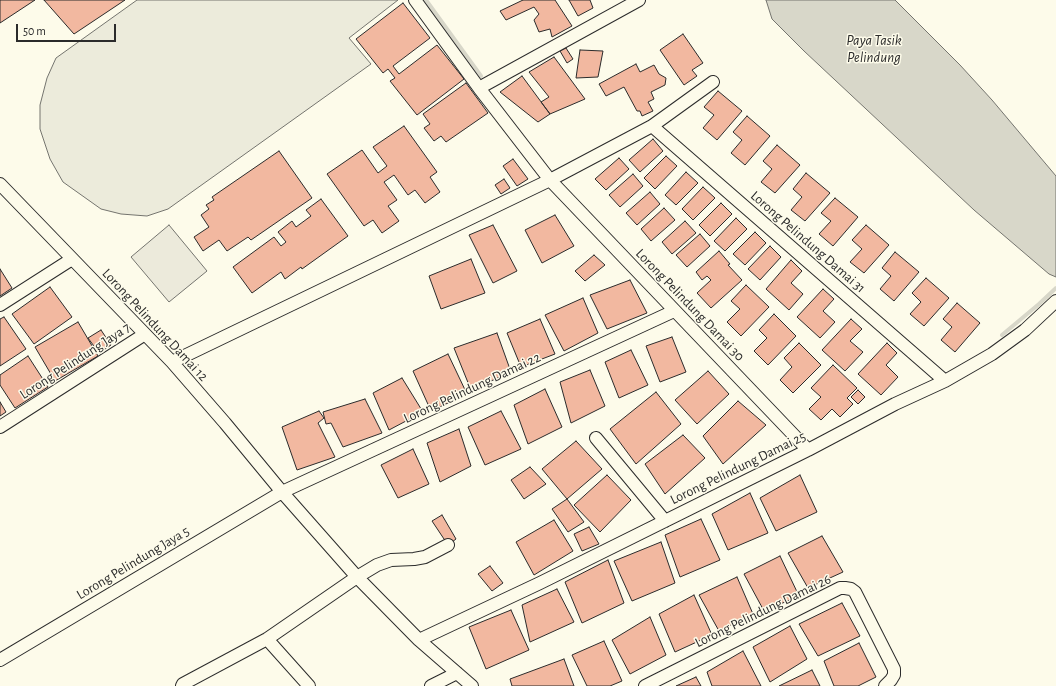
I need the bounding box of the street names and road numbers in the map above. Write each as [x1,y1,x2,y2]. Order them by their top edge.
street label: Lorong Pelindung Damai 31 [747,187,869,297]
street label: Lorong Pelindung Damai 30 [632,245,748,365]
street label: Lorong Pelindung Damai 12 [98,265,212,385]
street label: Lorong Pelindung Jaya 7 [17,319,133,403]
street label: Lorong Pelindung Damai 22 [401,349,543,427]
street label: Lorong Pelindung Damai 25 [667,428,809,508]
street label: Lorong Pelindung Jaya 5 [74,523,192,603]
street label: Lorong Pelindung Damai 26 [692,571,834,651]

